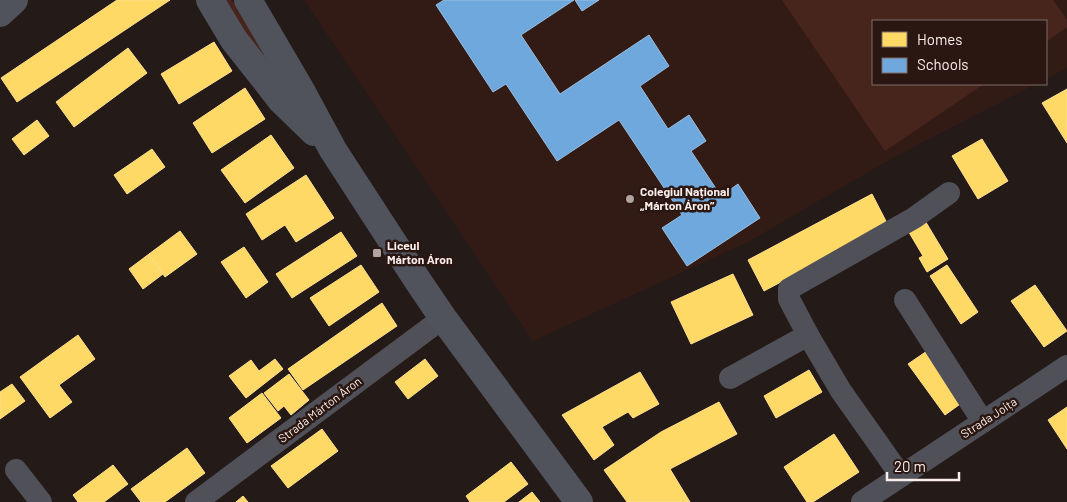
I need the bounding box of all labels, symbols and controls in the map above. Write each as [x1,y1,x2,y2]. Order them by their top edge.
legend [872,20,1047,85]
text: Homes [917,30,962,48]
text: Schools [917,55,969,73]
place label: Colegiul Național „Márton Áron” [640,184,729,212]
marker: Colegiul Național „Márton Áron” [624,193,636,205]
place label: Liceul Márton Áron [387,238,452,266]
marker: Liceul Márton Áron [371,247,383,259]
street label: Strada Márton Áron [275,373,364,445]
street label: Strada Joița [958,394,1019,440]
scale bar [887,450,960,482]
text: 20 m [894,457,926,475]

